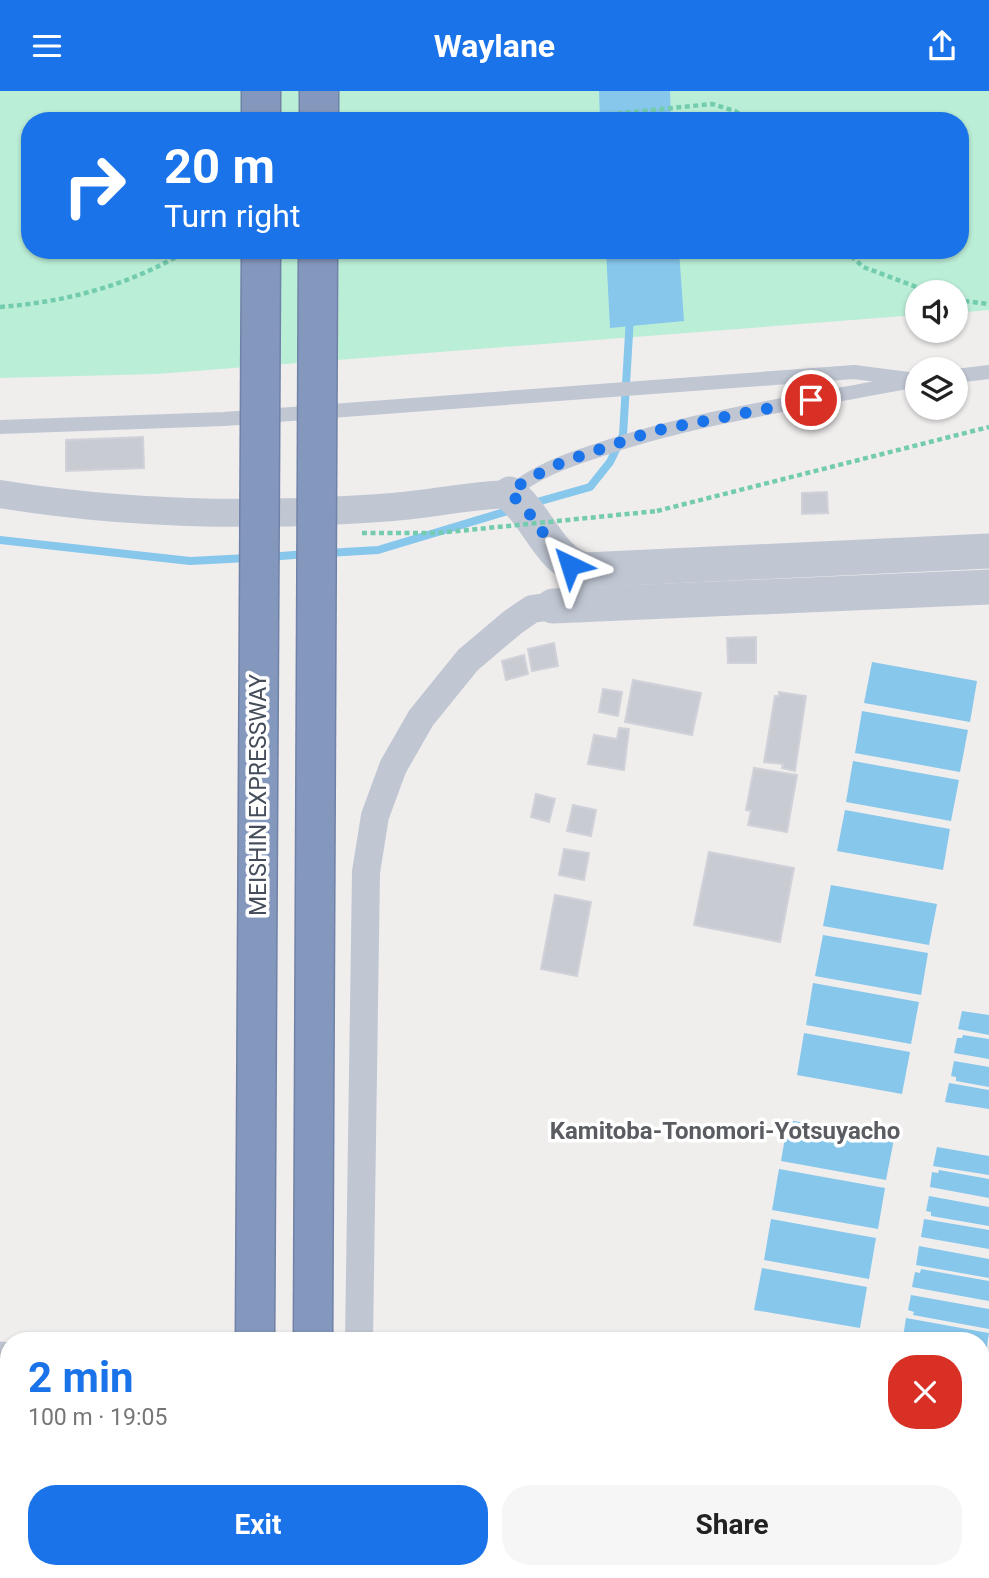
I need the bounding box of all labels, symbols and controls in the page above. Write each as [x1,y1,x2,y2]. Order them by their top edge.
icon: menu [28,27,66,65]
text: Waylane [434,27,555,65]
icon: share [923,27,961,65]
text: 20 m [164,138,275,195]
icon: right [49,140,140,231]
text: Turn right [164,197,300,235]
map controls [905,280,968,420]
button: sound [905,280,968,343]
button: layers [905,357,968,420]
pin [781,370,841,430]
icon: arrive [792,381,830,419]
position arrow [533,528,607,602]
street label: MEISHIN EXPRESSWAY [245,674,272,916]
district label: Kamitoba-Tonomori-Yotsuyacho [550,1117,900,1145]
text: 2 min [28,1353,134,1402]
button: close [888,1355,962,1429]
text: 100 m · 19:05 [28,1404,167,1431]
button: Exit [28,1485,488,1565]
button: Share [502,1485,962,1565]

